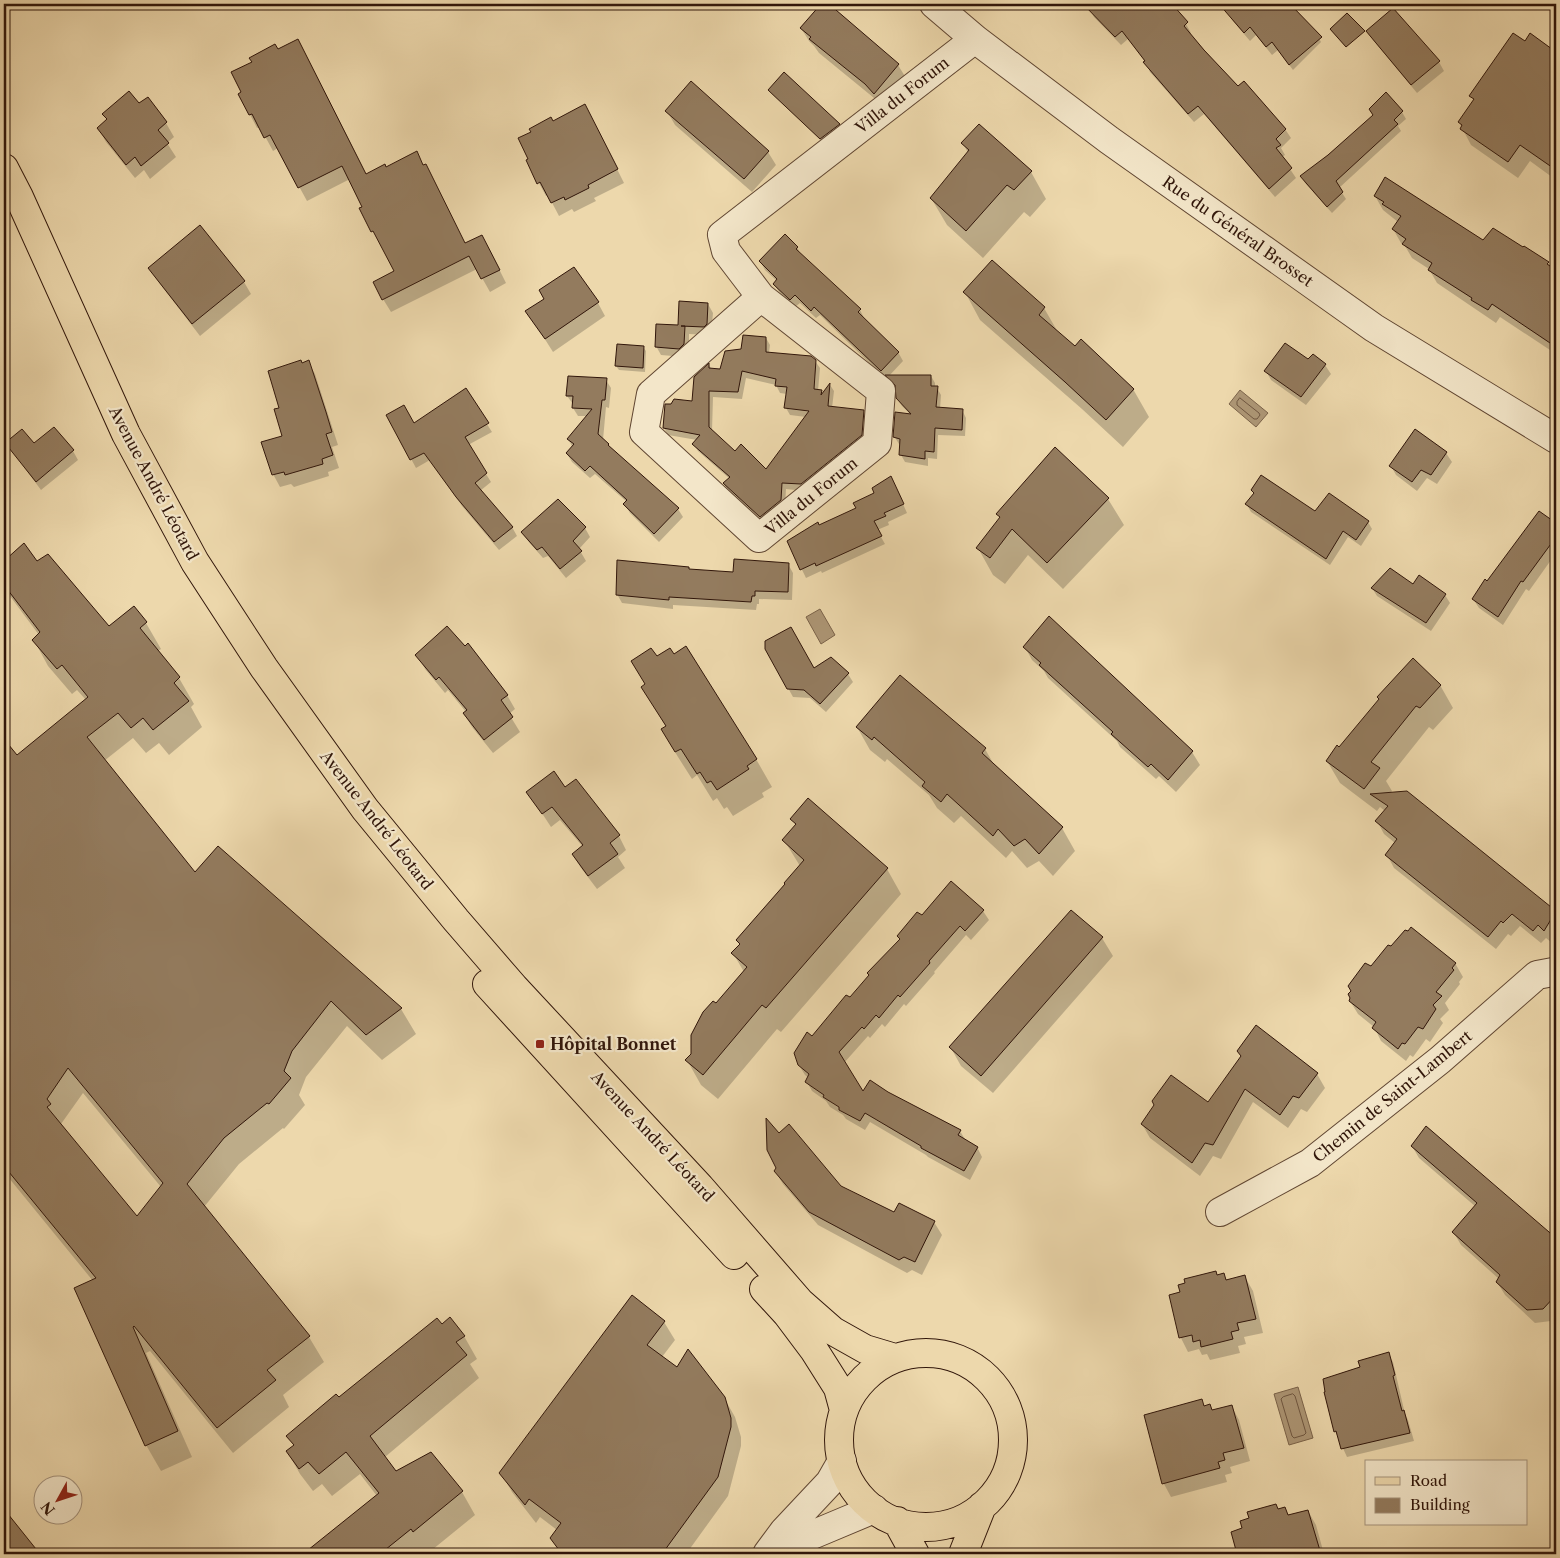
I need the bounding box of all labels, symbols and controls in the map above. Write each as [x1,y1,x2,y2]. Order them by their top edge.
street label: Villa du Forum [850,52,953,138]
street label: Rue du Général Brosset [1159,171,1318,291]
street label: Avenue André Léotard [104,402,203,564]
street label: Villa du Forum [760,453,861,540]
street label: Avenue André Léotard [316,745,438,894]
street label: Chemin de Saint-Lambert [1308,1025,1476,1166]
place label: Hôpital Bonnet [550,1034,677,1054]
marker: Hôpital Bonnet [534,1038,546,1050]
street label: Avenue André Léotard [587,1066,719,1206]
legend [1365,1460,1528,1526]
text: Road [1410,1471,1447,1490]
north arrow [32,1476,82,1526]
text: Building [1410,1495,1470,1514]
text: N [37,1498,59,1519]

